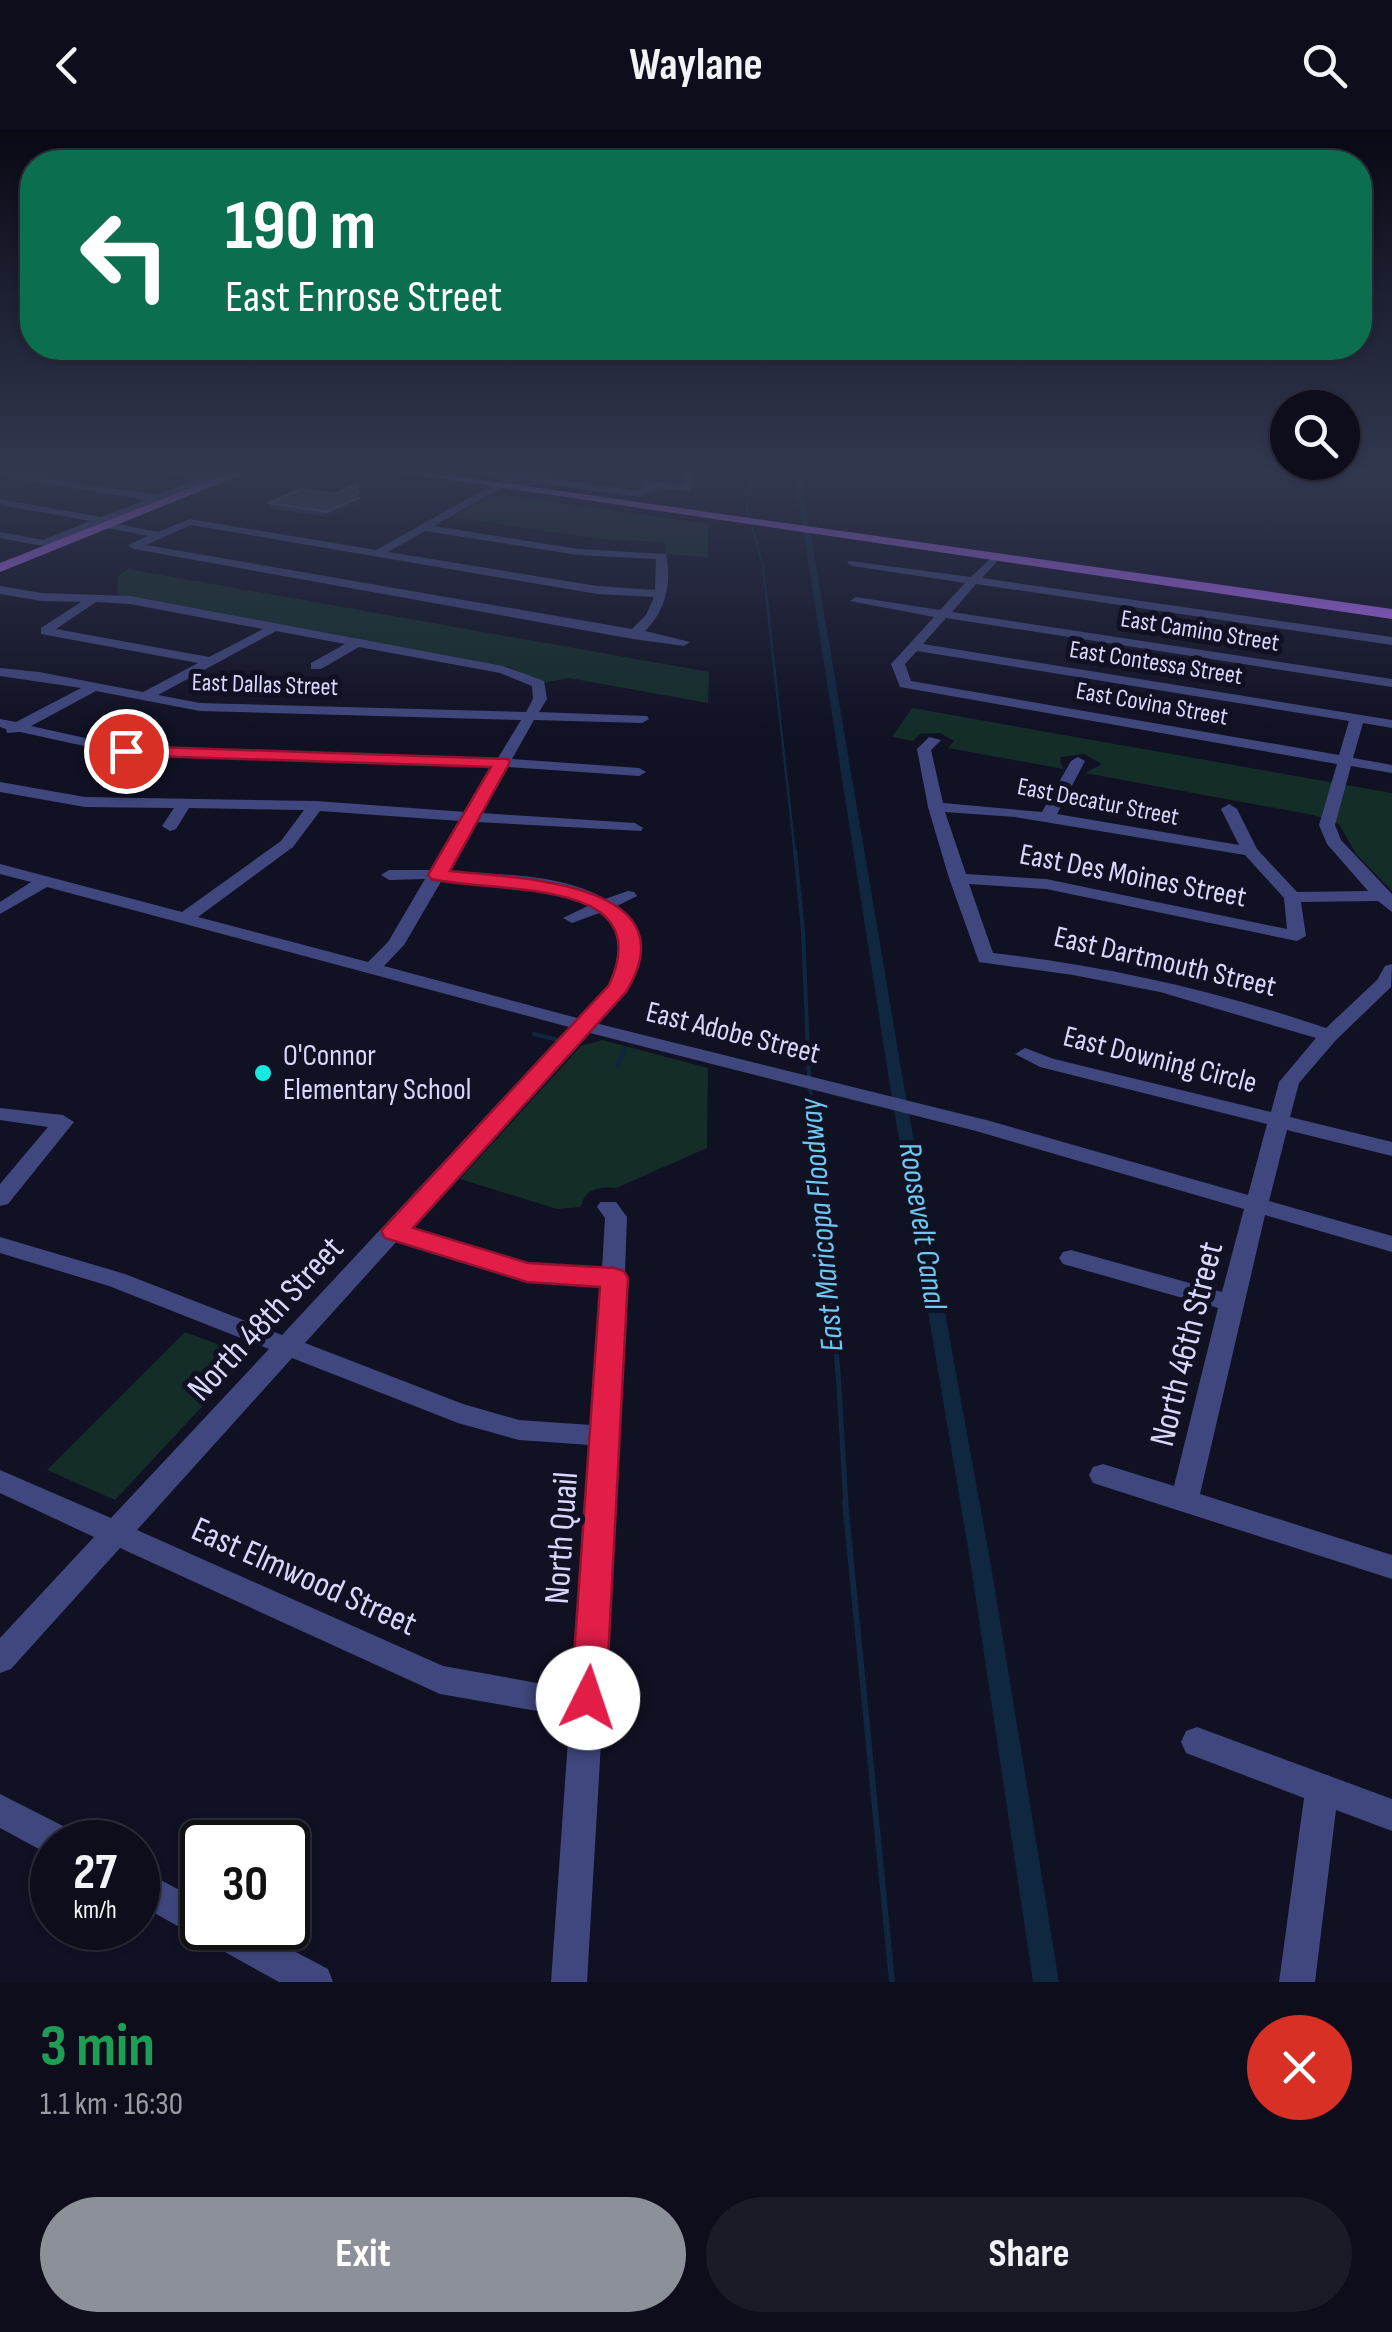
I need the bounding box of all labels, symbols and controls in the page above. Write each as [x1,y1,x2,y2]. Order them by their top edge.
icon: back [40,38,95,93]
text: Waylane [629,38,763,93]
icon: search [1297,38,1352,93]
text: 190 m [225,185,376,269]
icon: left [60,190,190,320]
text: East Enrose Street [225,270,502,325]
map controls [1270,390,1360,480]
button: search [1270,390,1360,480]
street label: East Camino Street [1119,603,1281,659]
street label: East Contessa Street [1067,634,1245,692]
street label: East Dallas Street [191,667,339,703]
street label: East Covina Street [1074,675,1230,733]
pin [84,709,169,794]
icon: arrive [99,724,154,779]
street label: East Decatur Street [1015,771,1181,833]
street label: East Des Moines Street [1017,836,1249,916]
street label: East Dartmouth Street [1051,919,1279,1005]
street label: East Adobe Street [642,994,824,1072]
street label: East Downing Circle [1060,1019,1260,1101]
place label: O'Connor Elementary School [283,1038,471,1108]
marker: O'Connor Elementary School [252,1062,274,1084]
water label: East Maricopa Floodway [791,1096,852,1353]
water label: Roosevelt Canal [890,1140,955,1313]
street label: North 48th Street [179,1228,353,1410]
street label: North 46th Street [1141,1237,1233,1451]
street label: North Quail [536,1470,588,1606]
street label: East Elmwood Street [185,1508,423,1646]
position arrow [536,1646,640,1750]
speed limit sign: 30 [180,1820,310,1950]
text: 27 [73,1843,117,1903]
text: km/h [73,1895,117,1926]
text: 3 min [40,2011,155,2083]
button: close [1247,2015,1352,2120]
text: 1.1 km · 16:30 [40,2085,183,2124]
button: Exit [40,2197,686,2312]
button: Share [706,2197,1352,2312]

